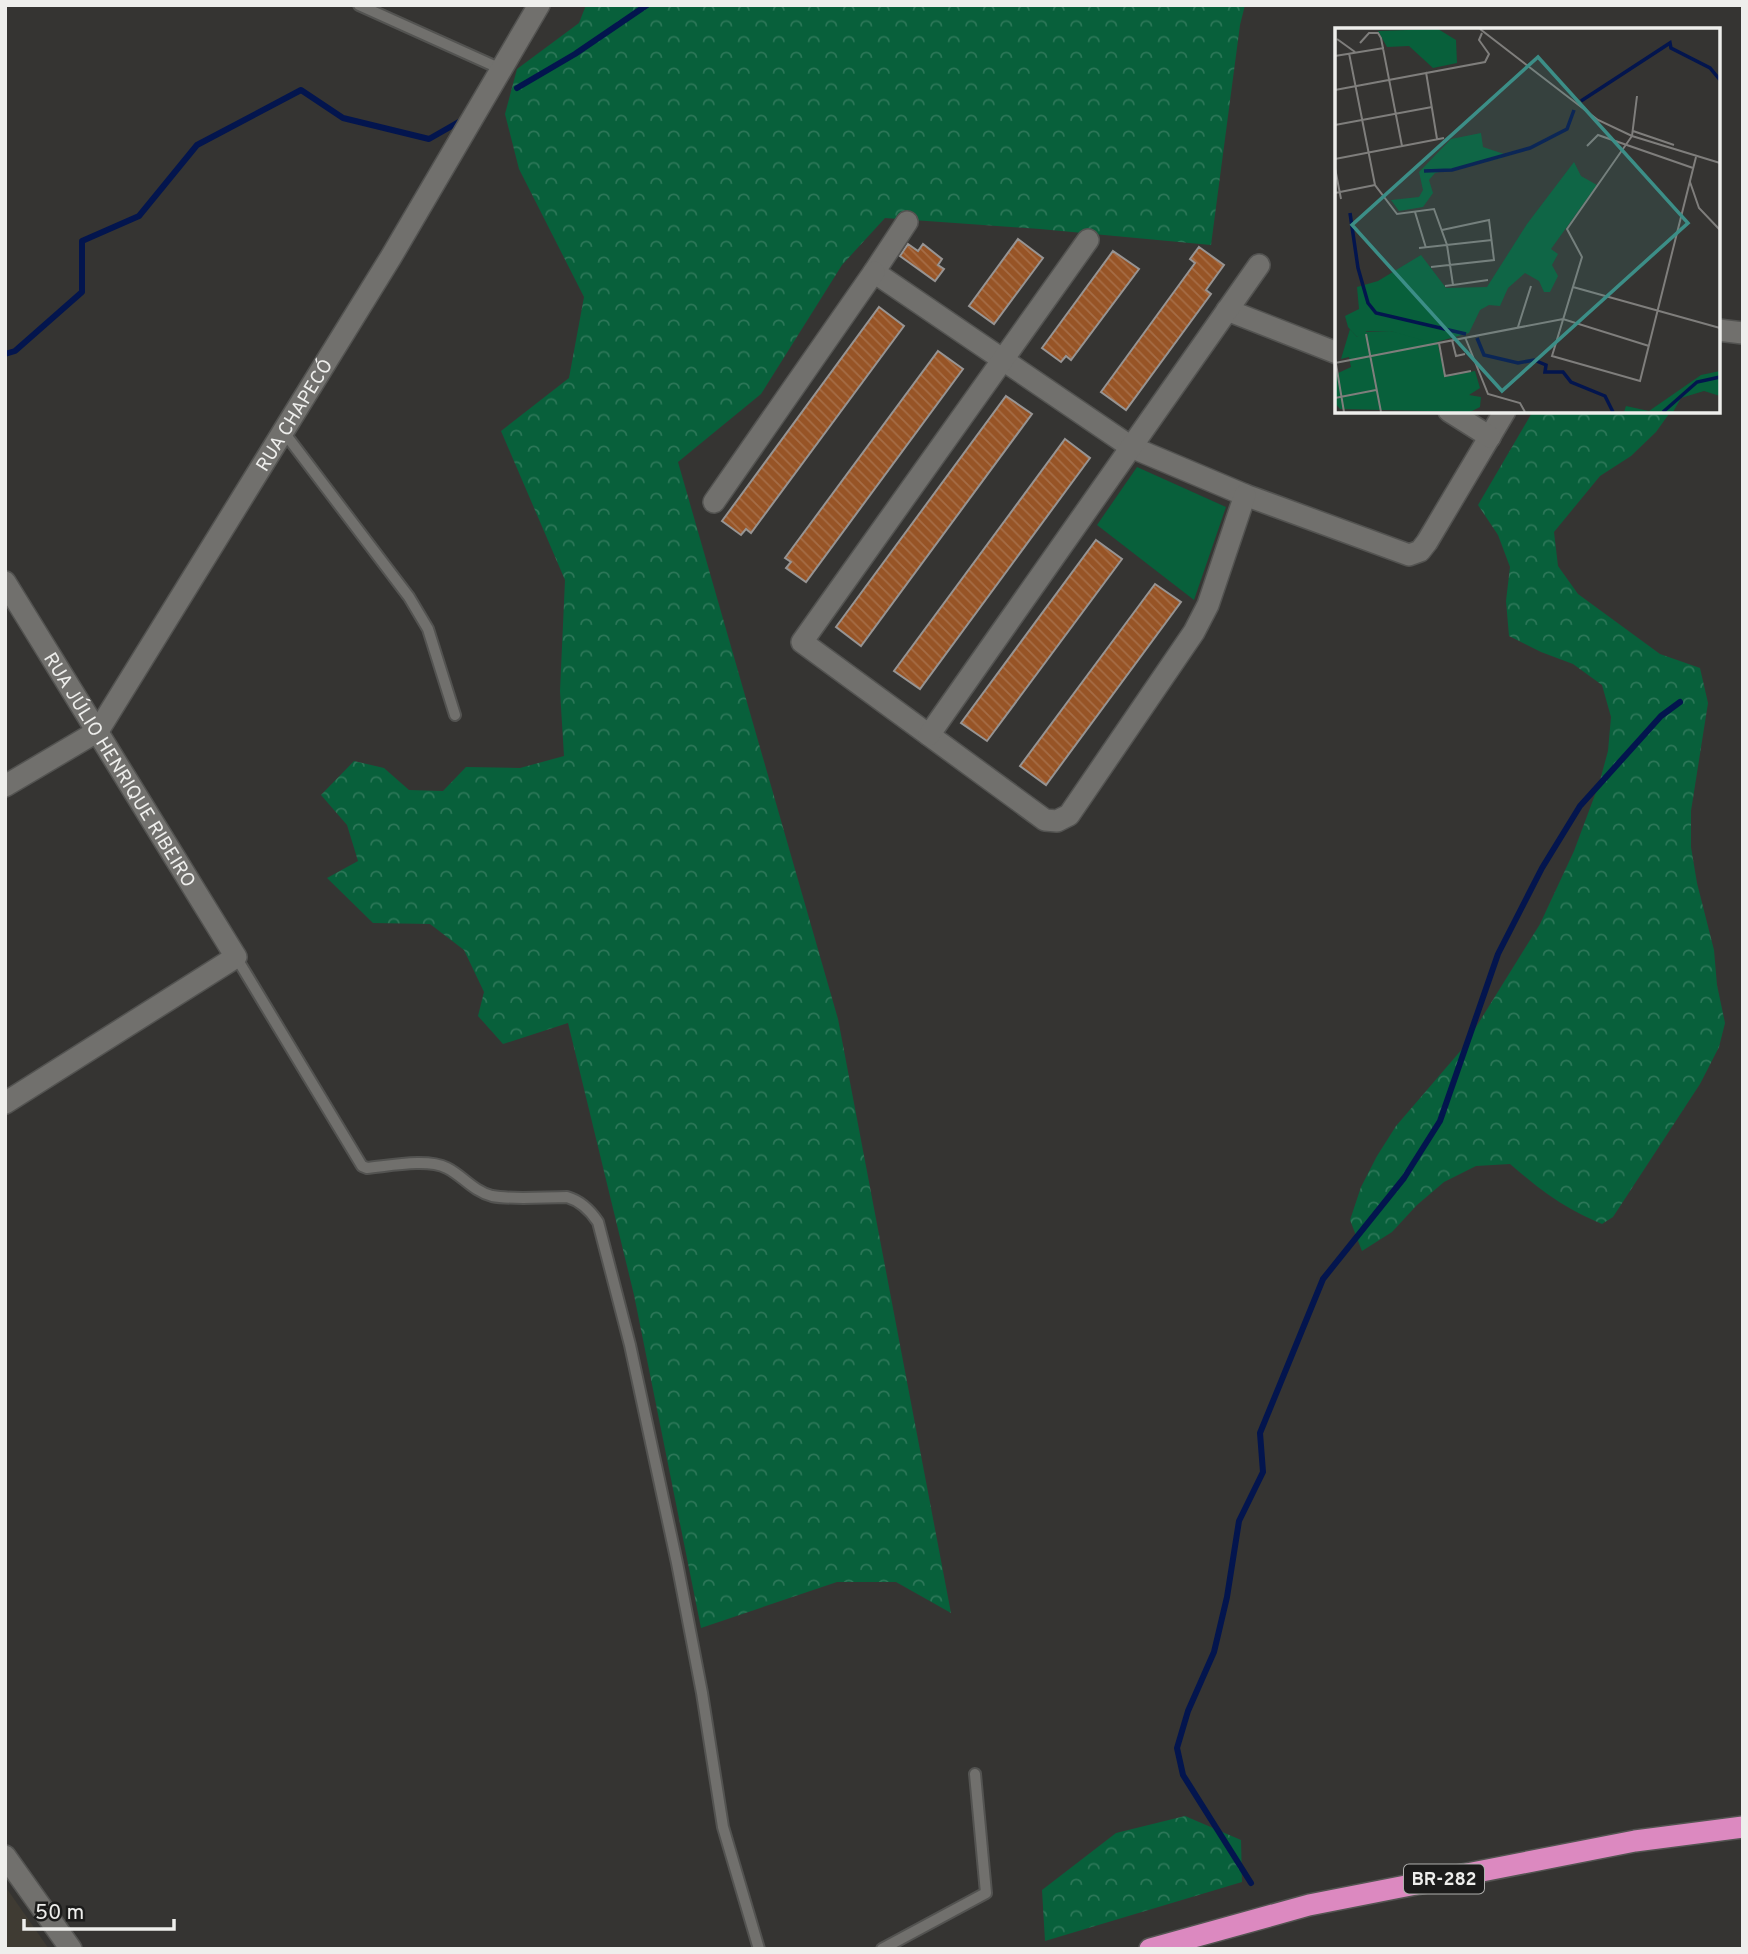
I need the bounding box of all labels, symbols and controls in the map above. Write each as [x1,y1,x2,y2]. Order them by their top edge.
inset map [1335,28,1720,413]
street label: RUA CHAPECÓ [251,354,339,476]
street label: RUA JÚLIO HENRIQUE RIBEIRO [37,649,200,892]
road number: BR-282 [1404,1865,1484,1894]
scale bar [24,1888,175,1932]
text: 50 m [35,1900,84,1927]

